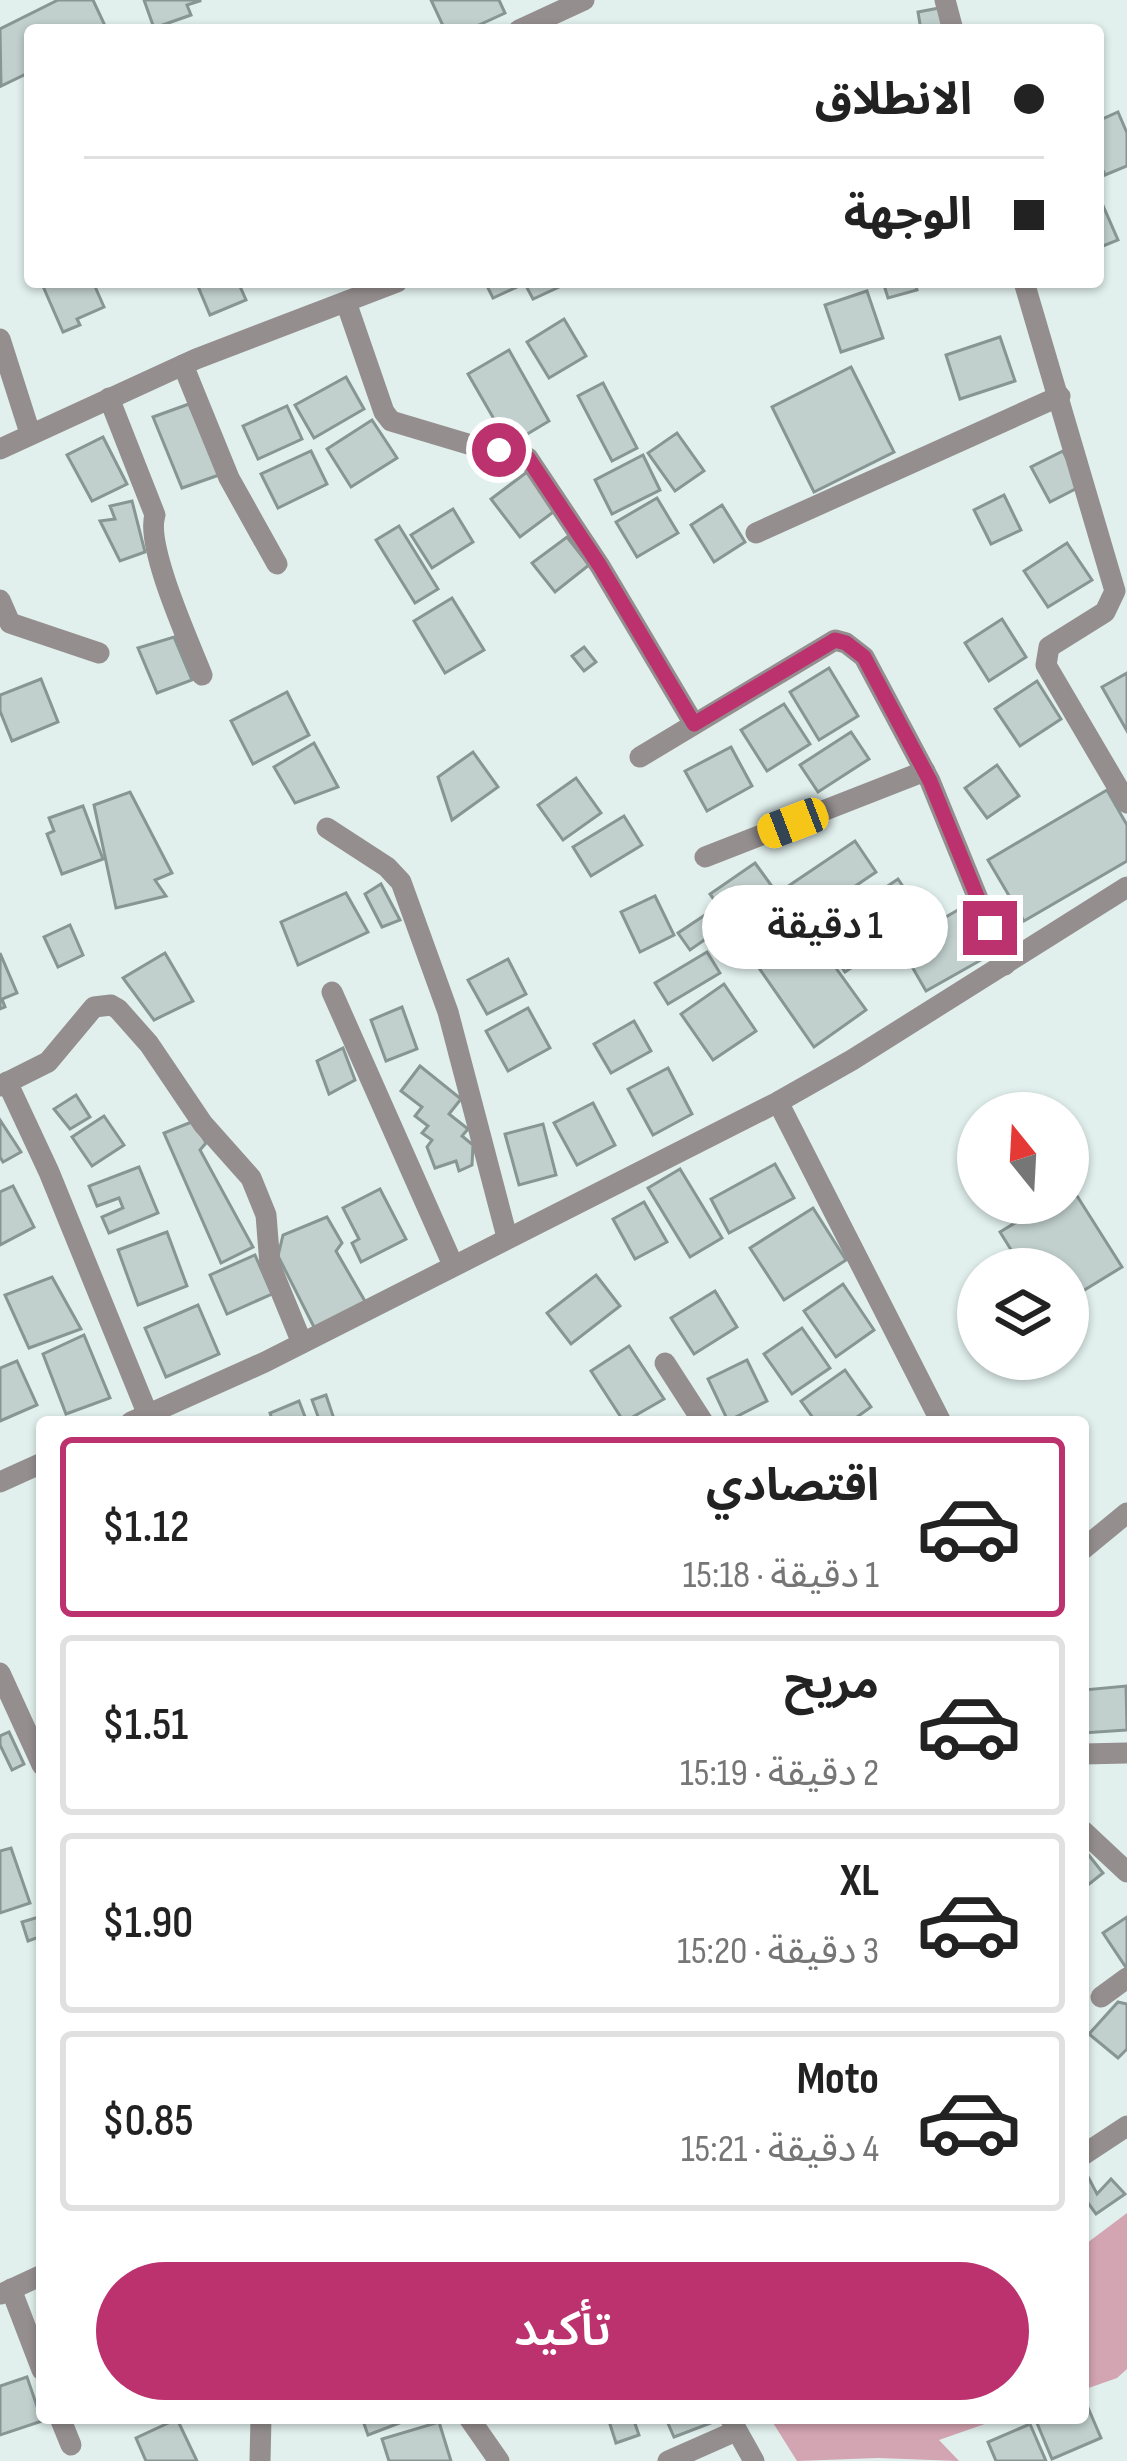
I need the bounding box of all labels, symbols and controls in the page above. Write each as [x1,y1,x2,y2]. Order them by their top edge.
text: الانطلاق [815,73,972,128]
text: الوجهة [844,188,972,243]
route start [472,423,526,477]
car [753,793,833,853]
callout: 1 دقيقة [702,886,948,970]
route end [963,901,1017,955]
text: 1 دقيقة [767,903,883,950]
north arrow [957,1092,1089,1224]
map controls [957,1092,1089,1380]
button: layers [957,1248,1089,1380]
text: اقتصادي [706,1459,879,1514]
icon: car [915,1473,1023,1581]
text: $1.12 [102,1500,189,1555]
text: 1 دقيقة · 15:18 [683,1552,879,1599]
text: مريح [784,1657,879,1712]
icon: car [915,1671,1023,1779]
text: $1.51 [102,1698,188,1753]
text: 2 دقيقة · 15:19 [680,1750,879,1797]
text: XL [840,1854,879,1909]
icon: car [915,1869,1023,1977]
text: $1.90 [102,1896,193,1951]
text: 3 دقيقة · 15:20 [677,1928,879,1975]
text: Moto [797,2052,879,2107]
icon: car [915,2067,1023,2175]
text: $0.85 [102,2094,193,2149]
text: 4 دقيقة · 15:21 [681,2126,879,2173]
button: تأكيد [96,2262,1029,2400]

